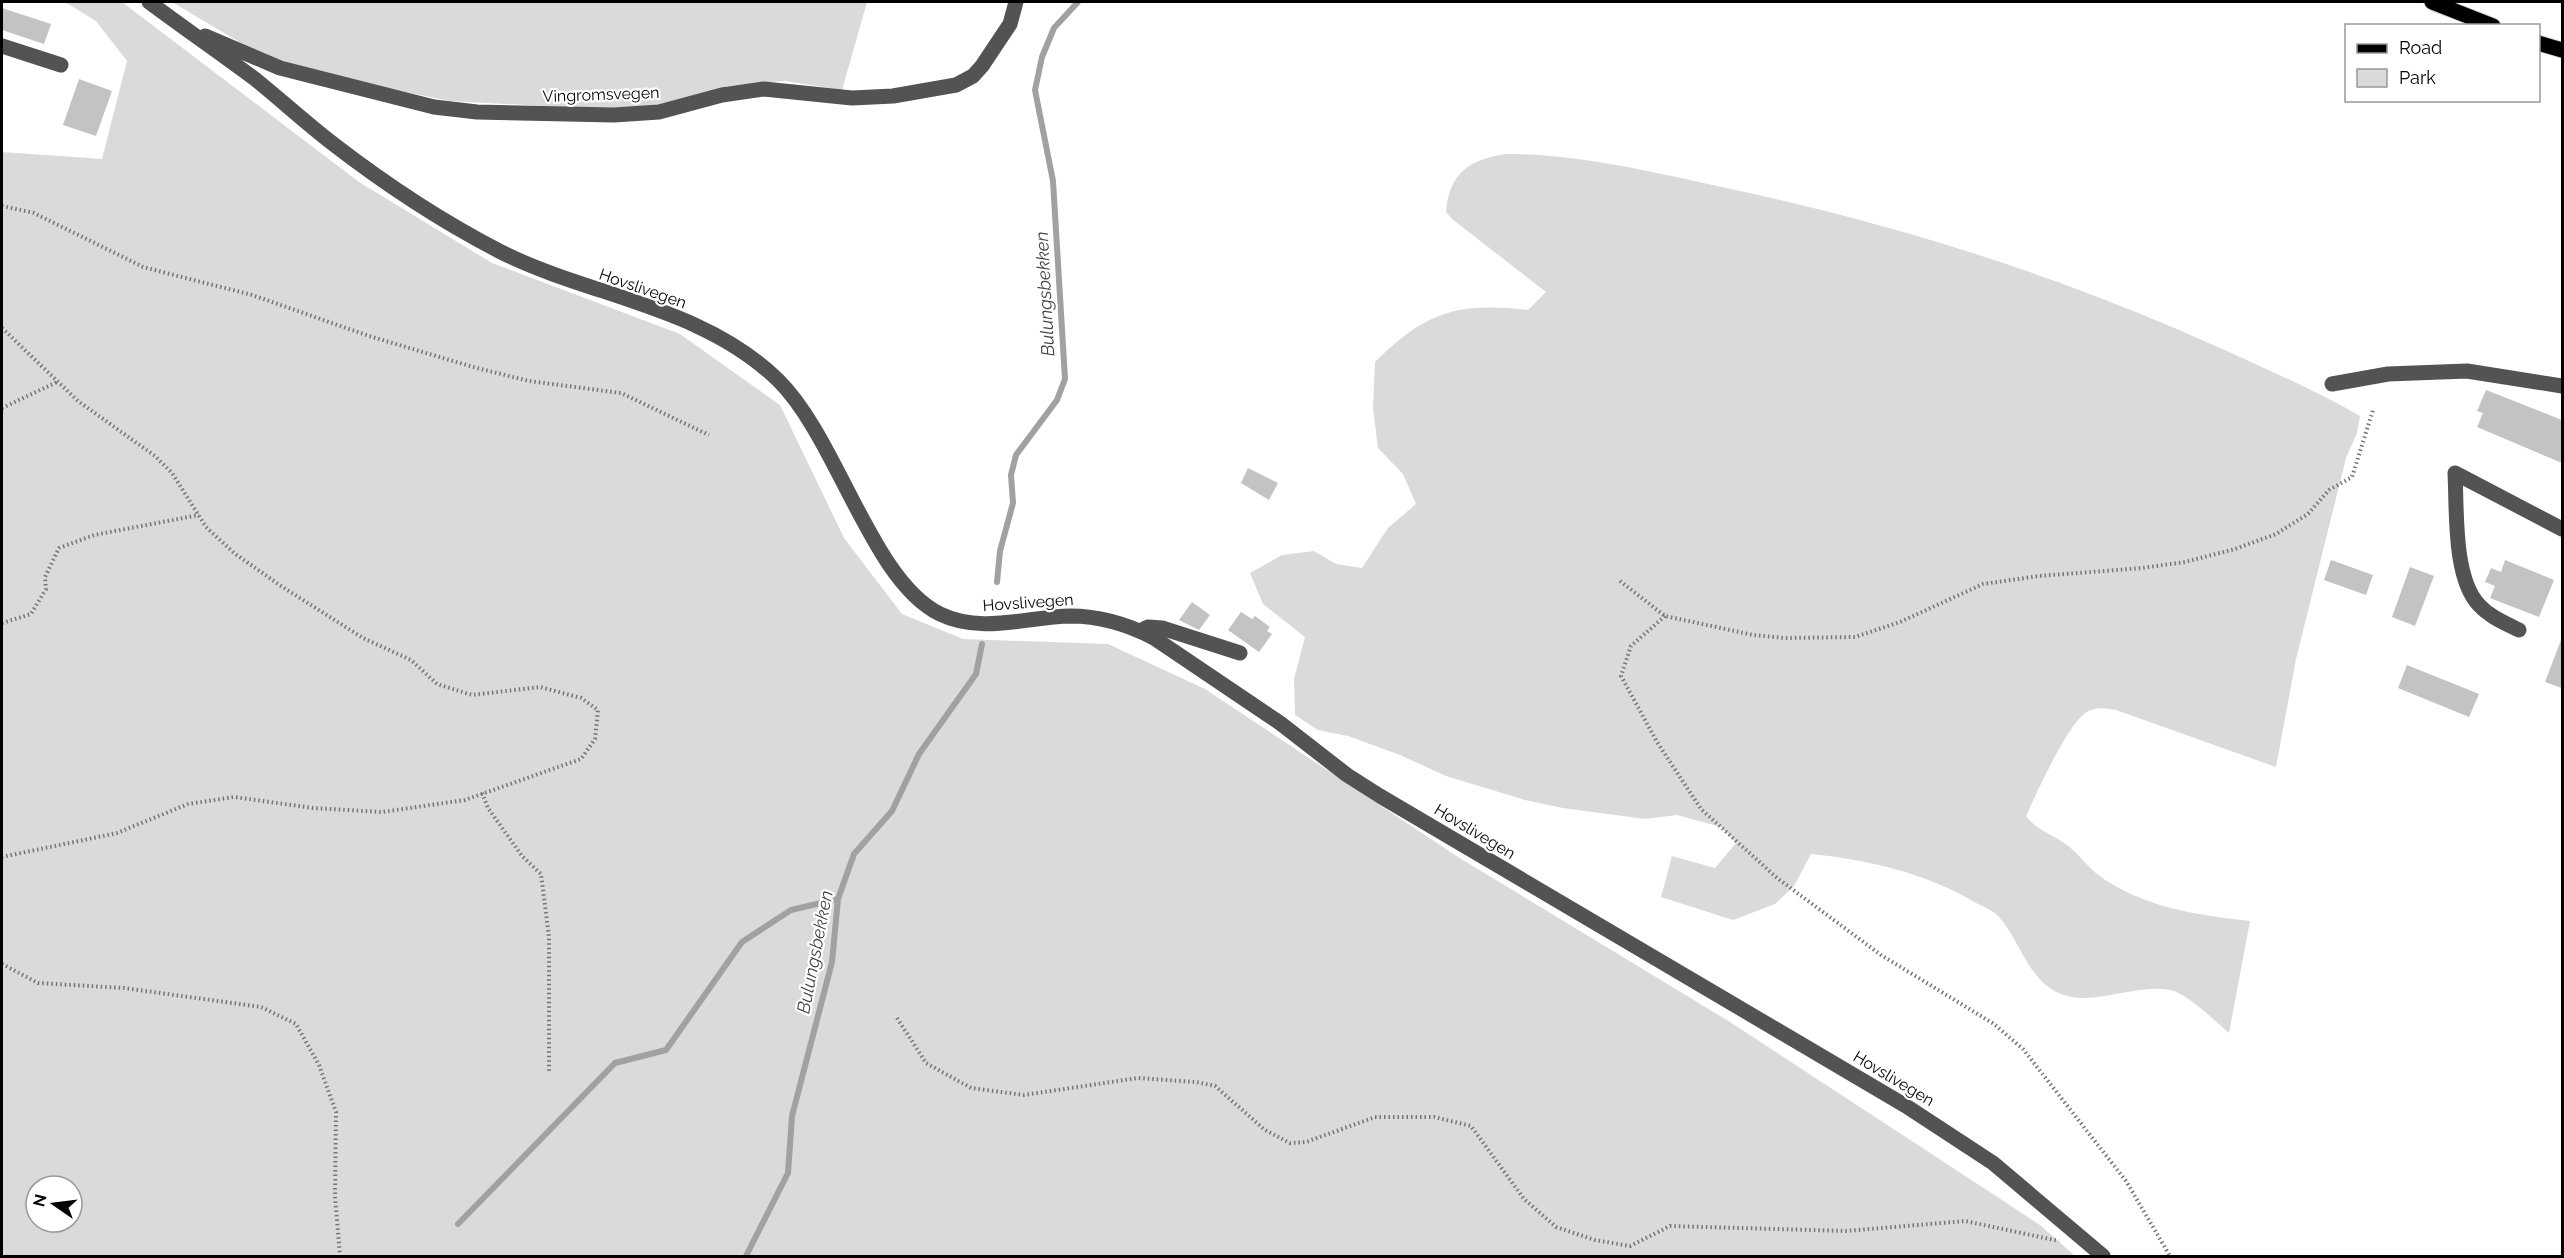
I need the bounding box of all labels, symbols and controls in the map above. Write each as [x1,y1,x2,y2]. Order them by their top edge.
legend [2345,24,2540,102]
text: Road [2399,37,2442,58]
text: Park [2399,67,2436,88]
street label: Vingromsvegen [542,83,660,106]
water label: Bulungsbekken [1031,231,1058,357]
street label: Hovslivegen [597,265,689,312]
street label: Hovslivegen [982,590,1074,615]
street label: Hovslivegen [1431,800,1519,863]
water label: Bulungsbekken [792,889,837,1015]
street label: Hovslivegen [1850,1047,1938,1110]
north arrow [24,1174,84,1234]
text: N [29,1192,51,1209]

